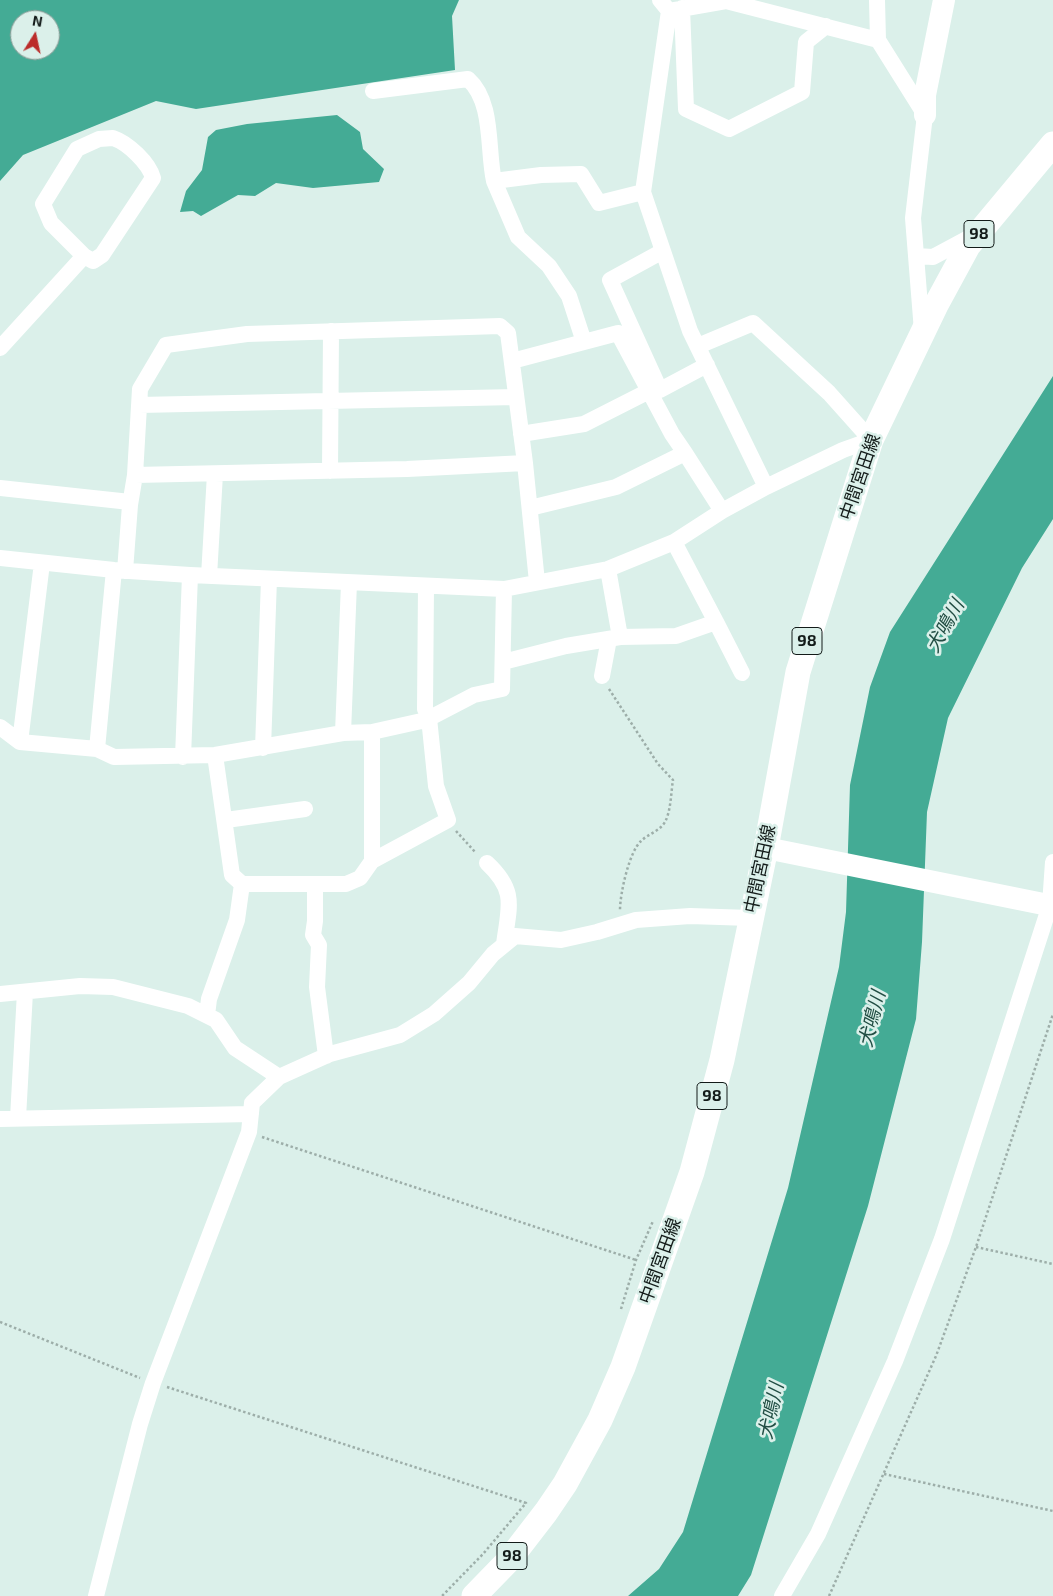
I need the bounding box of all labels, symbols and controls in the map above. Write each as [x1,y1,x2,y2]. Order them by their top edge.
north arrow [10,10,60,60]
text: N [31,11,44,30]
road number: 98 [964,220,994,248]
street label: 中間宮田線 [835,431,885,523]
water label: 犬鳴川 [921,596,969,656]
road number: 98 [792,627,822,654]
street label: 中間宮田線 [740,823,780,915]
water label: 犬鳴川 [854,989,890,1049]
road number: 98 [697,1082,727,1110]
street label: 中間宮田線 [634,1215,686,1307]
water label: 犬鳴川 [754,1381,788,1441]
road number: 98 [497,1542,527,1570]

